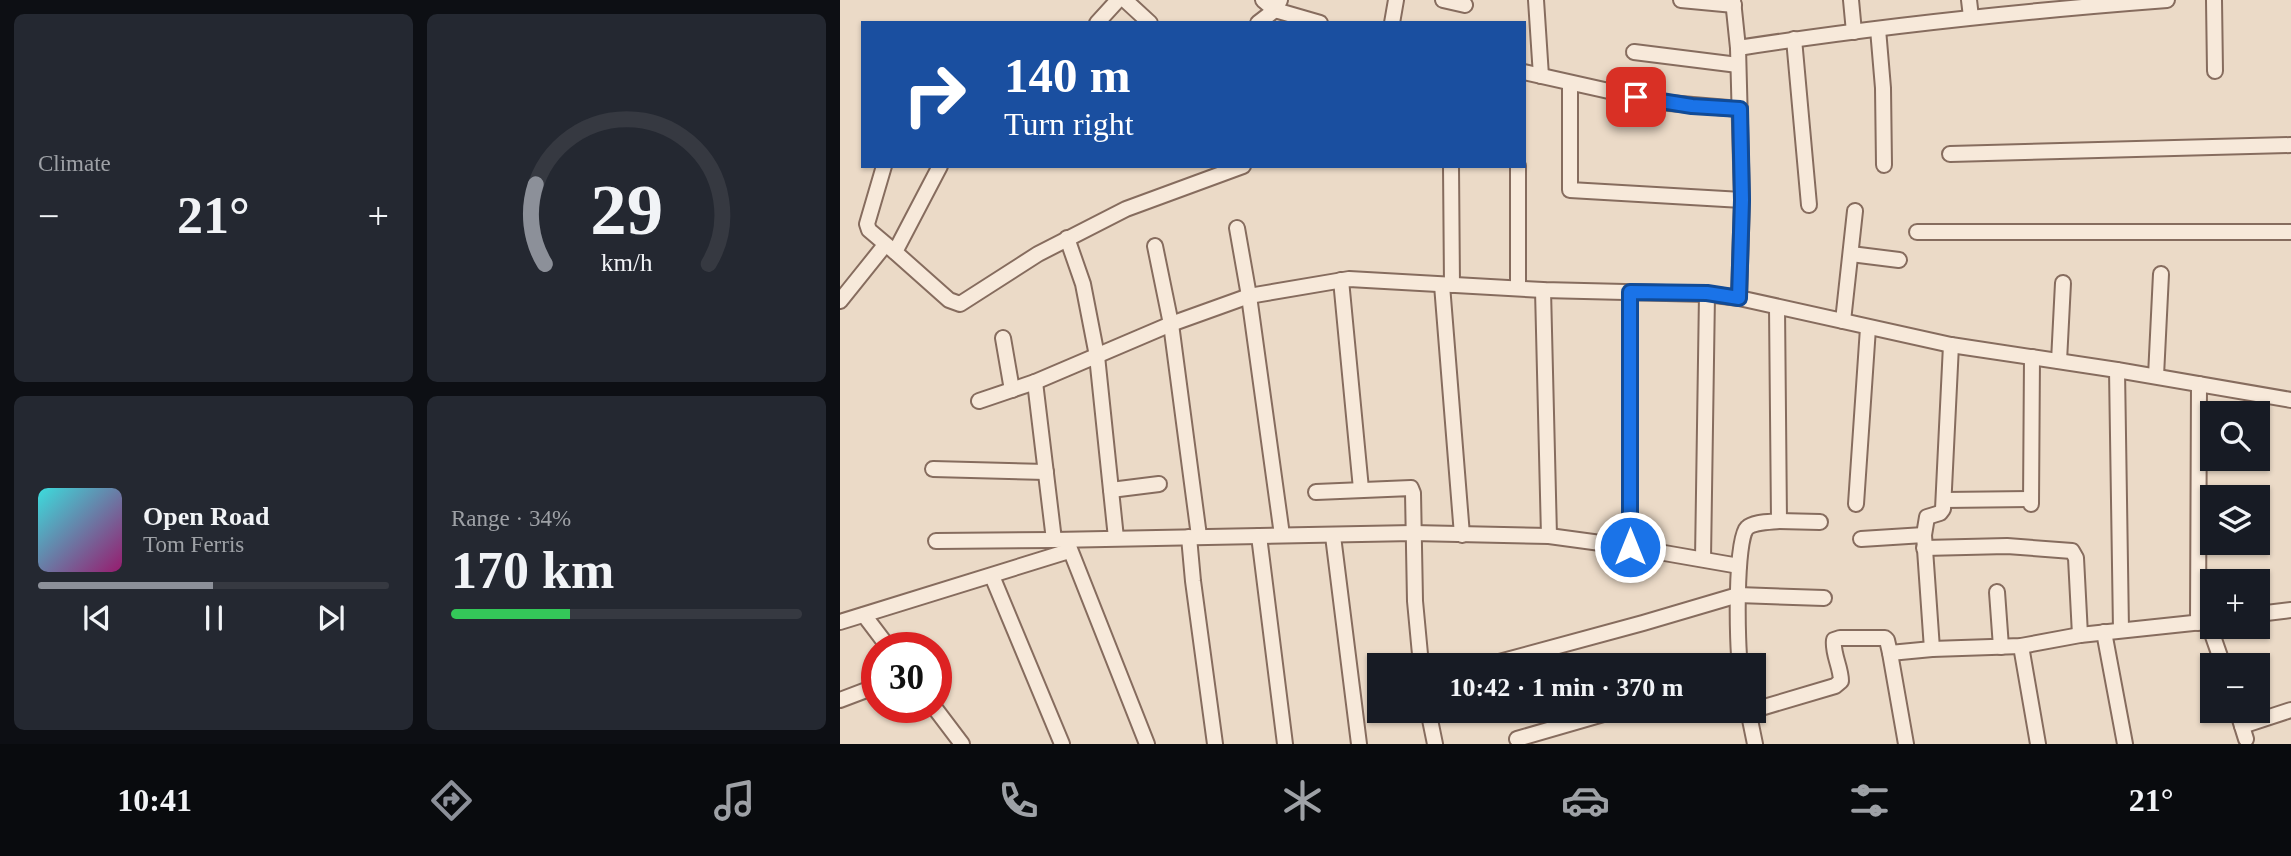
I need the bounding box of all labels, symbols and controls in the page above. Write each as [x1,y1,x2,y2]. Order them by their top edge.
text: 140 m [1004,48,1131,103]
icon: right [889,49,980,140]
pin [1606,67,1666,127]
icon: arrive [1617,78,1655,116]
text: Turn right [1004,106,1134,142]
text: Climate [38,151,111,176]
text: 29 [590,169,663,250]
text: 21° [177,187,250,244]
text: − [38,195,59,237]
text: + [368,195,389,237]
text: km/h [601,249,653,276]
map controls [2200,401,2270,723]
button: search [2200,401,2270,471]
button: layers [2200,485,2270,555]
text: Open Road [143,502,269,531]
text: Range · 34% [451,506,571,531]
position arrow [1593,510,1667,584]
text: Tom Ferris [143,532,244,557]
text: 170 km [451,542,614,599]
button: + [2200,569,2270,639]
icon: previous [78,599,116,637]
icon: pause [195,599,233,637]
icon: next [312,599,350,637]
speed limit sign: 30 [861,632,952,723]
button: − [2200,653,2270,723]
text: 10:42 · 1 min · 370 m [1450,673,1684,702]
icon: directions [427,776,476,825]
icon: music [710,776,759,825]
icon: phone [994,776,1043,825]
icon: climate [1278,776,1327,825]
icon: car [1561,776,1610,825]
icon: filters [1845,776,1894,825]
text: 10:41 [117,782,192,818]
text: 21° [2129,782,2174,818]

